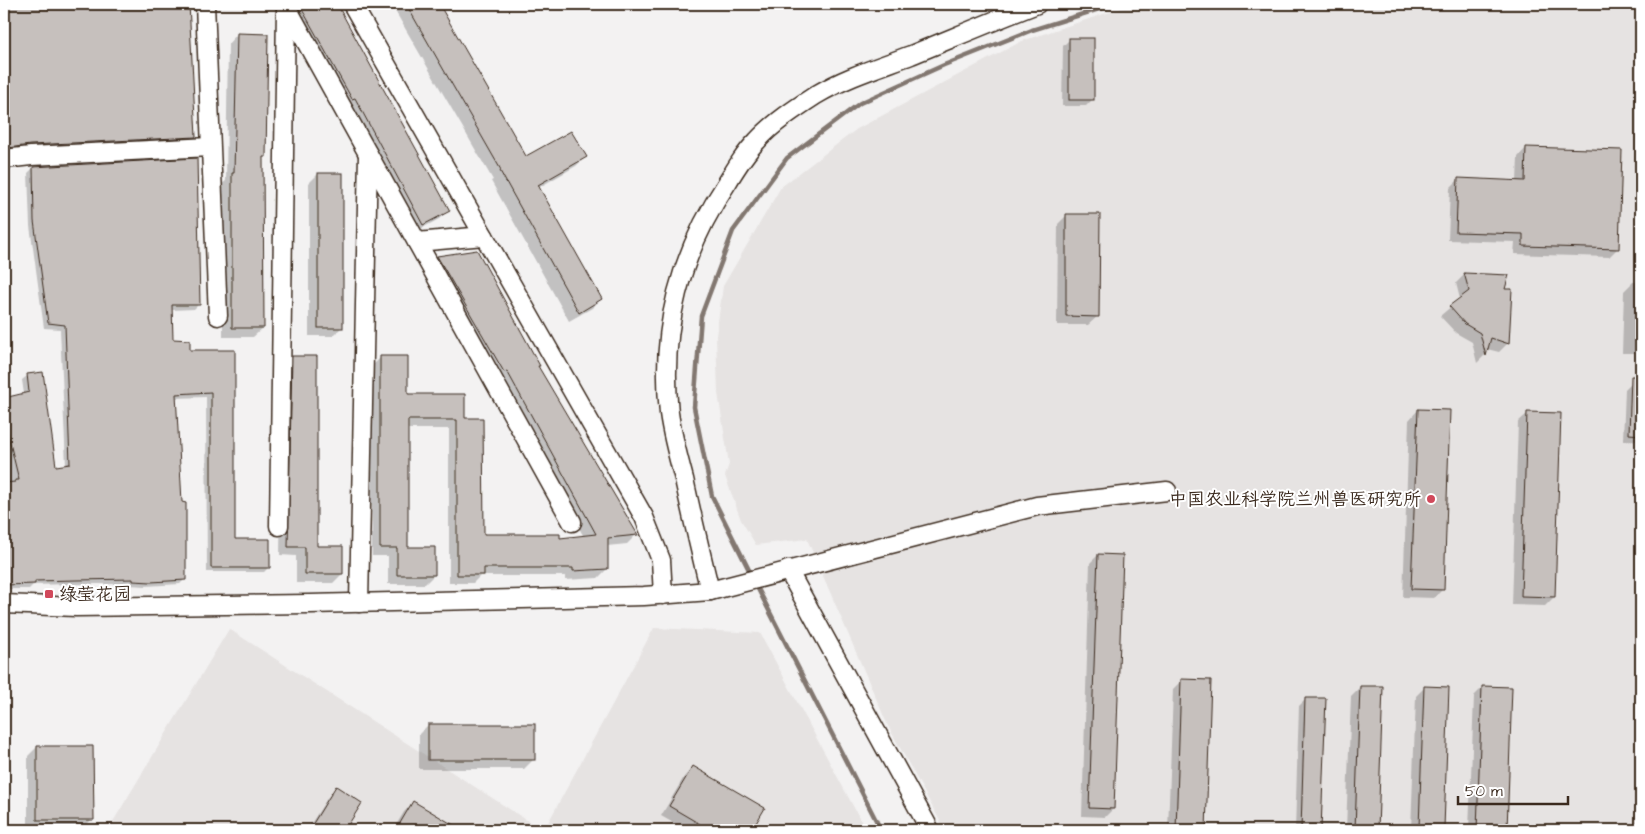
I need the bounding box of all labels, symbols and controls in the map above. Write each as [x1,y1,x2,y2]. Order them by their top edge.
place label: 中国农业科学院兰州兽医研究所 [1169,487,1421,512]
marker: 中国农业科学院兰州兽医研究所 [1425,493,1437,505]
place label: 绿莹花园 [59,582,131,607]
marker: 绿莹花园 [43,588,55,600]
scale bar [1458,774,1568,806]
text: 50 m [1465,781,1503,802]

